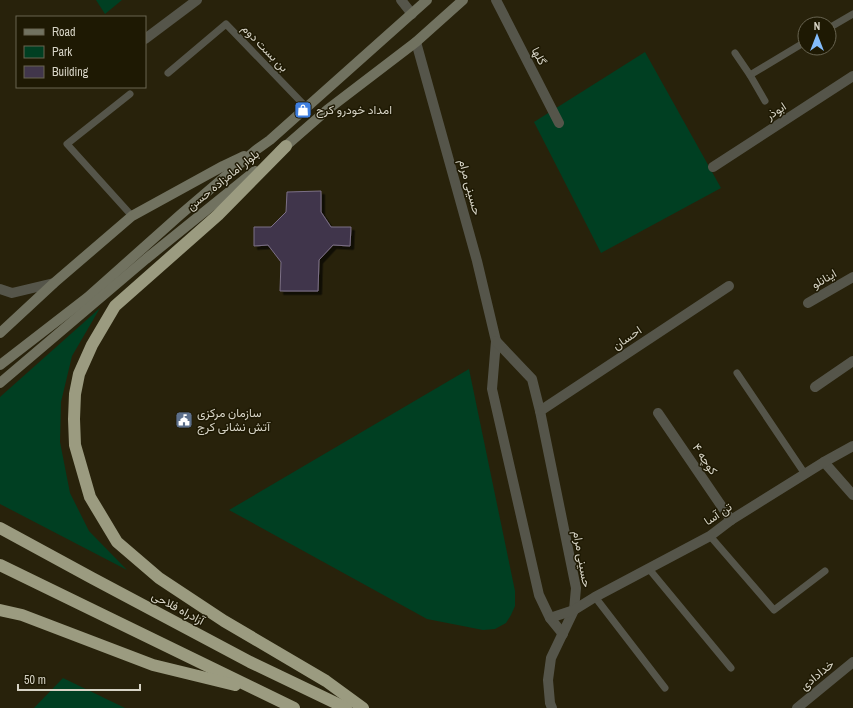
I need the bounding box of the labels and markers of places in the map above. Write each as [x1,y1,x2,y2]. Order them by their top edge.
shop icon: امداد خودرو کرح [293,100,313,120]
place label: امداد خودرو کرح [316,102,392,119]
place label: سازمان مرکزی آتش نشانی کرج [197,405,271,436]
public building icon: سازمان مرکزی آتش نشانی کرج [174,410,194,430]

